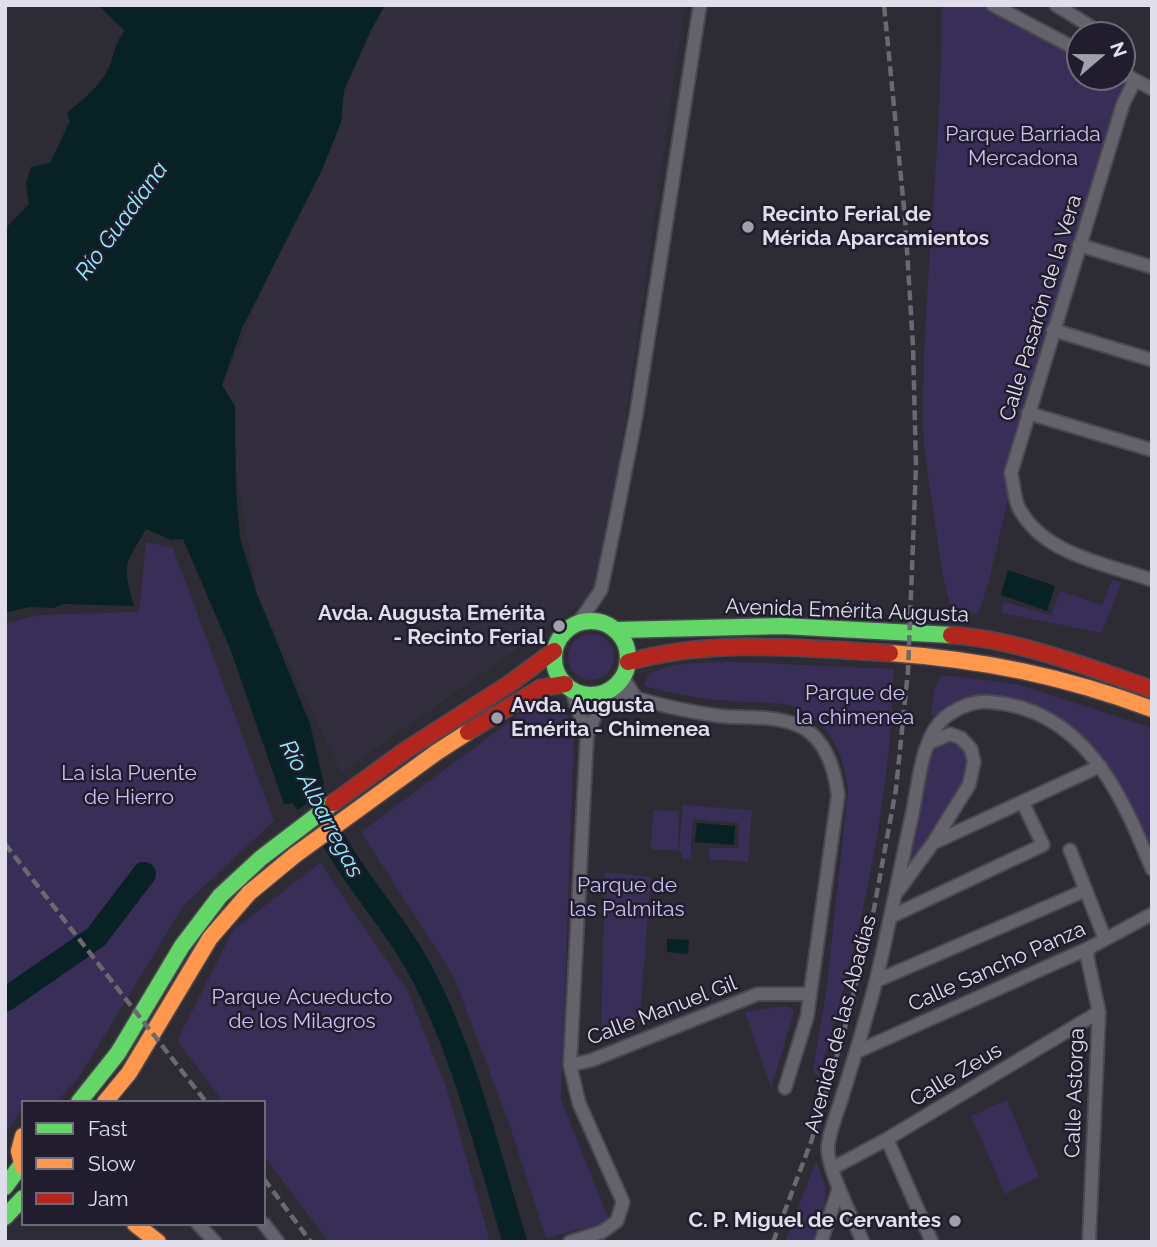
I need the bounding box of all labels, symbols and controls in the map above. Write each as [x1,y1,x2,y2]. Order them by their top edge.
north arrow [1066,21,1136,91]
text: N [1106,39,1132,60]
park label: Parque Barriada Mercadona [945,122,1101,172]
water label: Río Guadiana [70,156,174,286]
street label: Calle Pasarón de la Vera [995,192,1087,424]
place label: Recinto Ferial de Mérida Aparcamientos [762,202,989,252]
marker: Recinto Ferial de Mérida Aparcamientos [740,219,756,235]
street label: Avenida Emérita Augusta [725,594,969,628]
place label: Avda. Augusta Emérita - Recinto Ferial [318,601,545,651]
marker: Avda. Augusta Emérita - Recinto Ferial [551,618,567,634]
park label: Parque de la chimenea [796,681,914,731]
place label: Avda. Augusta Emérita - Chimenea [511,693,710,743]
marker: Avda. Augusta Emérita - Chimenea [489,710,505,726]
water label: Río Albarregas [273,735,369,883]
park label: La isla Puente de Hierro [61,761,197,811]
park label: Parque de las Palmitas [569,873,685,923]
street label: Avenida de las Abadías [800,912,882,1136]
street label: Calle Sancho Panza [904,917,1090,1017]
street label: Calle Manuel Gil [584,971,740,1051]
park label: Parque Acueducto de los Milagros [211,985,393,1035]
street label: Calle Astorga [1060,1028,1090,1158]
street label: Calle Zeus [905,1038,1007,1112]
legend [21,1100,266,1226]
text: Fast [88,1116,128,1141]
text: Slow [88,1151,136,1176]
text: Jam [88,1186,129,1211]
place label: C. P. Miguel de Cervantes [688,1208,941,1234]
marker: C. P. Miguel de Cervantes [947,1213,963,1229]

